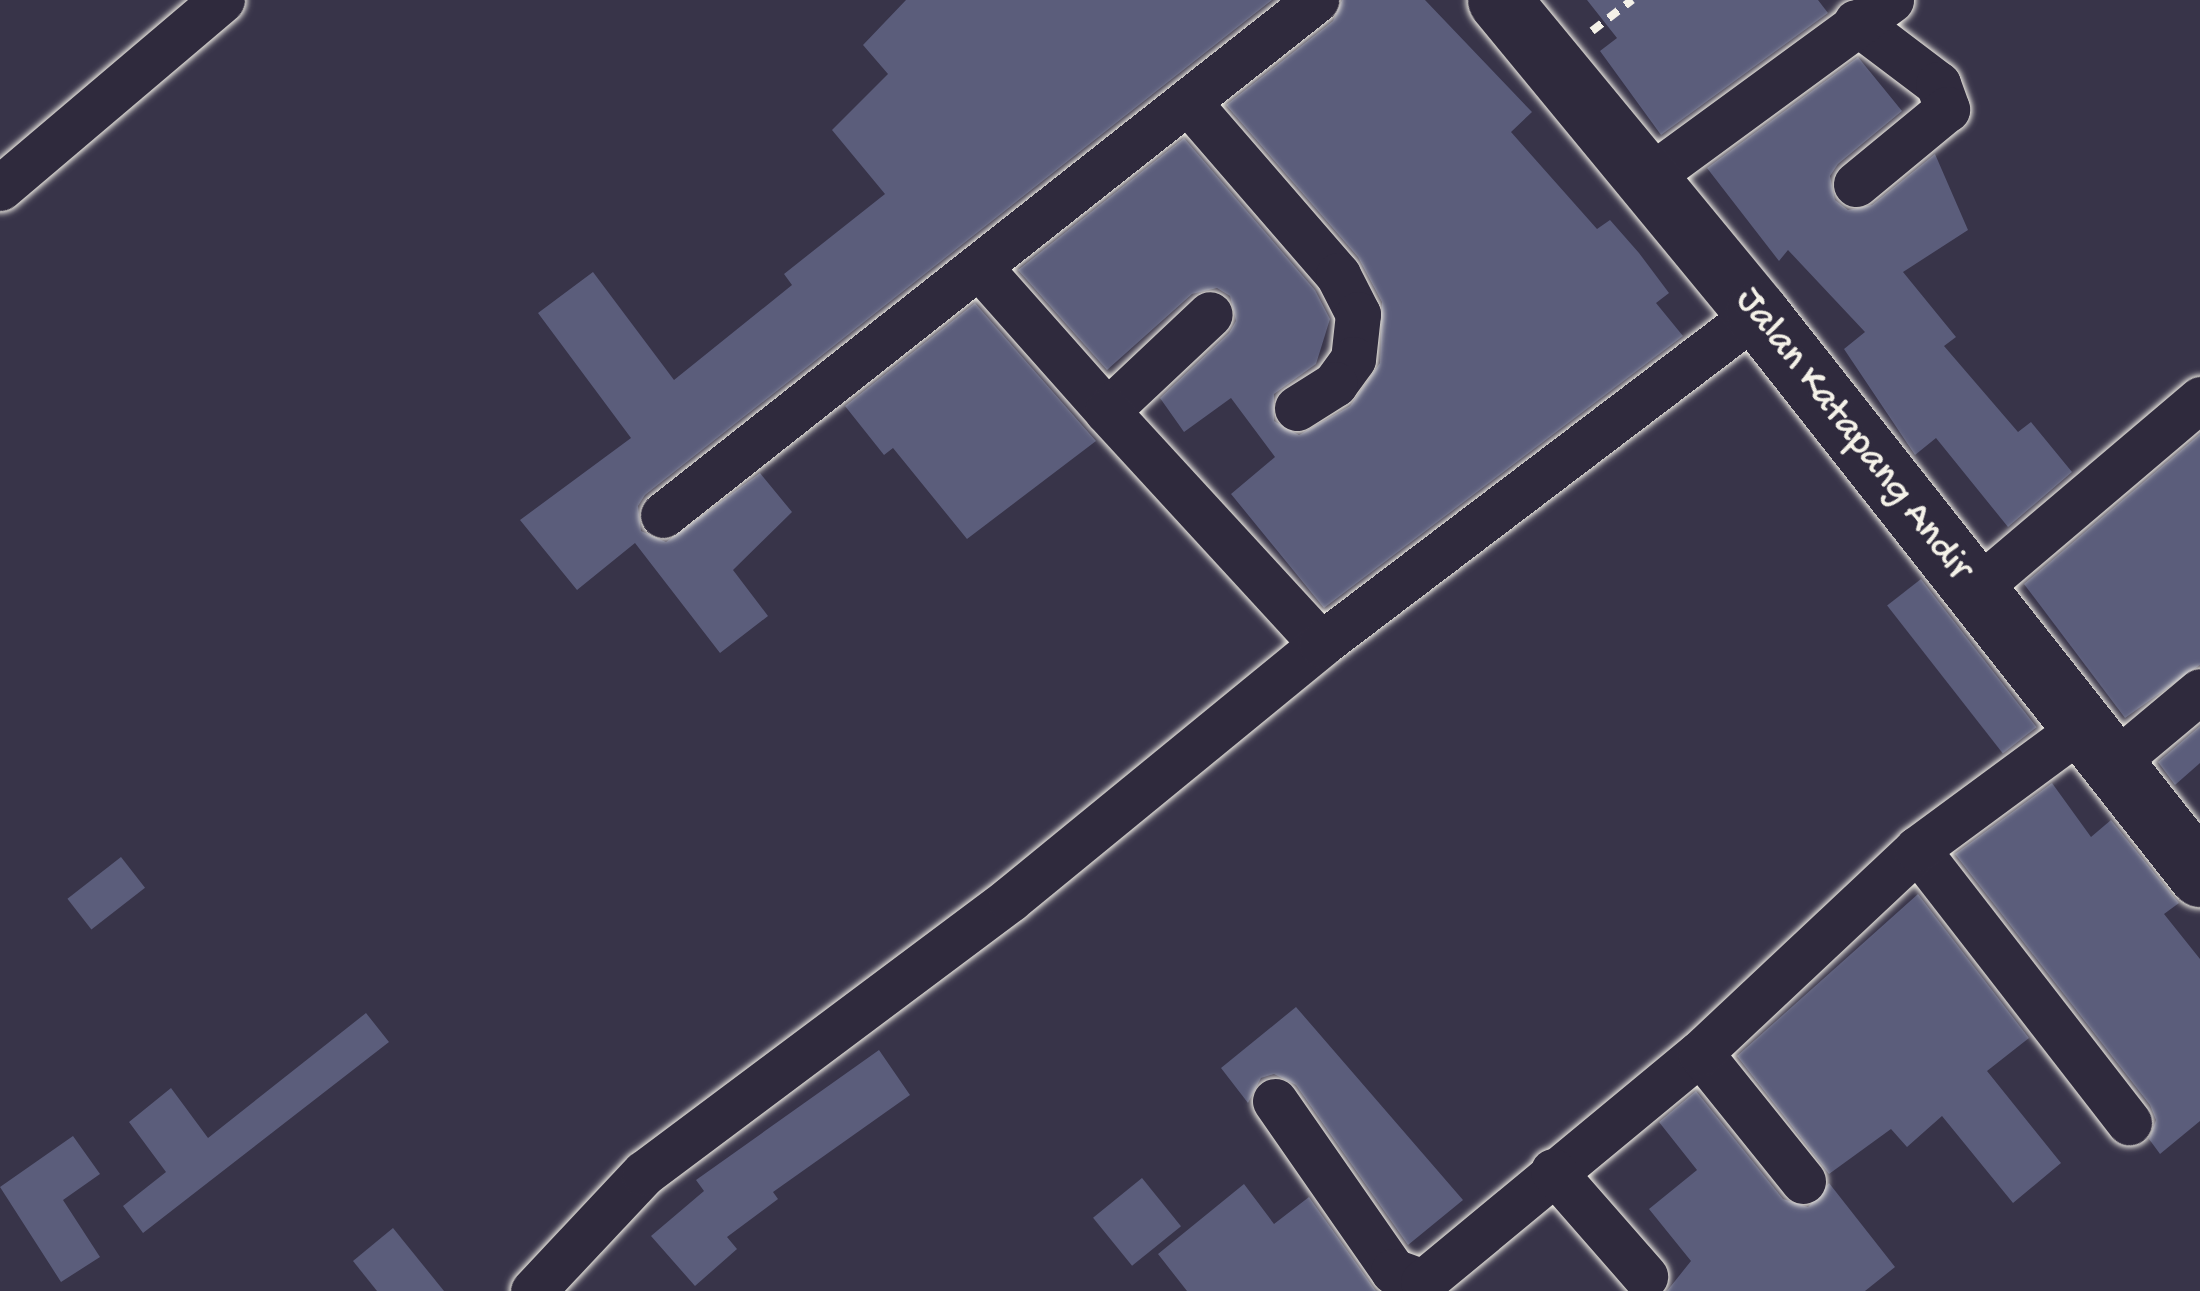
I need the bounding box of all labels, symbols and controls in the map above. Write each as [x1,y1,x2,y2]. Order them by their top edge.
street label: Jalan Katapang Andir [1723,279,1981,591]

